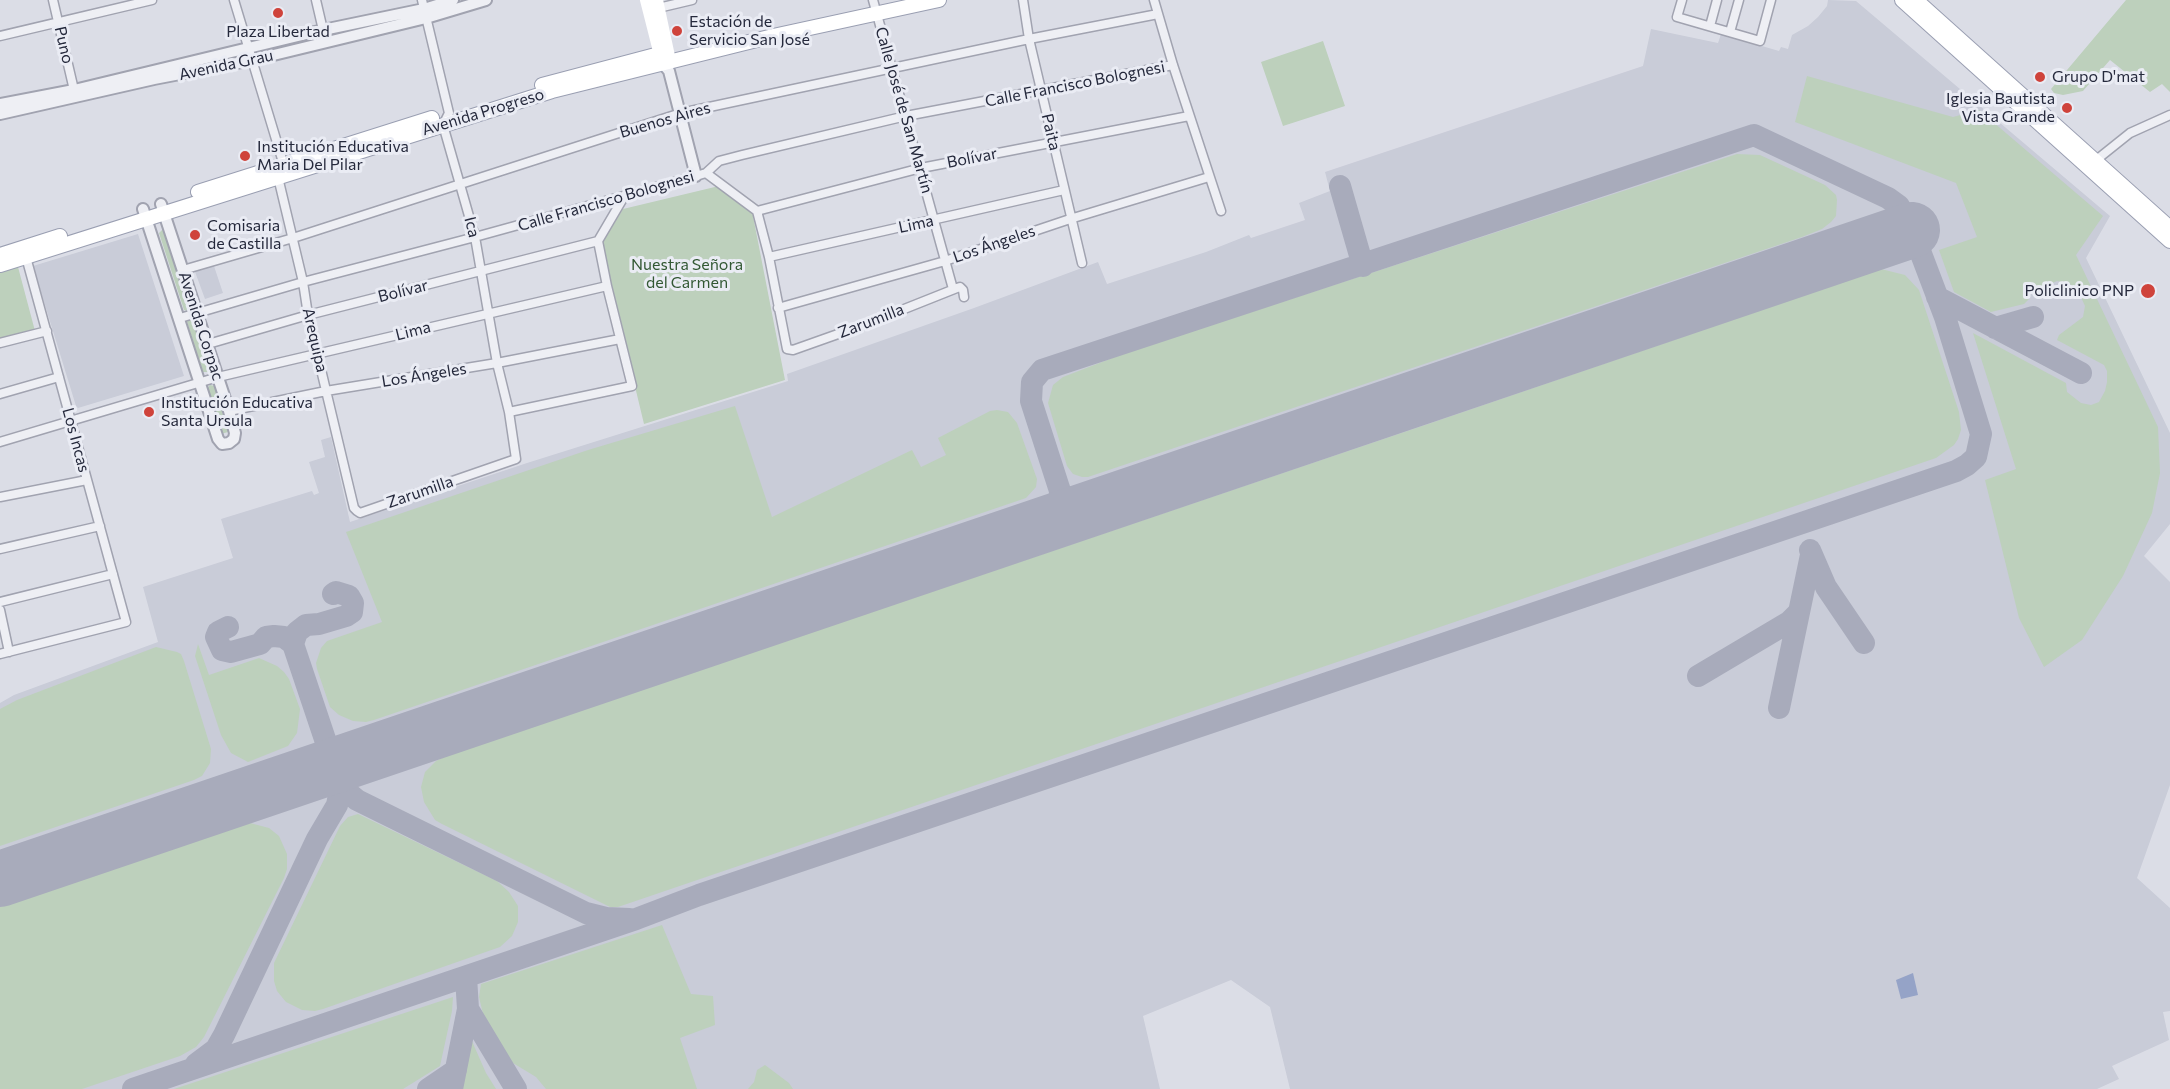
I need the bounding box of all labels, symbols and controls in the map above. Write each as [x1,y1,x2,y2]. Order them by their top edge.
marker: Plaza Libertad [271,6,285,20]
place label: Estación de Servicio San José [689,12,810,50]
place label: Plaza Libertad [226,22,330,42]
street label: Puno [50,24,78,66]
marker: Estación de Servicio San José [670,24,684,38]
street label: Calle José de San Martín [871,25,937,195]
street label: Avenida Grau [177,46,275,84]
street label: Calle Francisco Bolognesi [983,57,1167,111]
place label: Grupo D'mat [2052,67,2145,87]
marker: Grupo D'mat [2033,70,2047,84]
street label: Avenida Progreso [420,84,546,140]
place label: Iglesia Bautista Vista Grande [1946,89,2055,127]
street label: Buenos Aires [617,98,713,142]
marker: Iglesia Bautista Vista Grande [2060,101,2074,115]
street label: Paita [1037,112,1065,152]
place label: Institución Educativa Maria Del Pilar [257,137,409,175]
street label: Bolívar [945,144,999,172]
marker: Institución Educativa Maria Del Pilar [238,149,252,163]
street label: Calle Francisco Bolognesi [516,167,696,235]
street label: Lima [897,211,935,237]
street label: Ica [460,215,484,239]
place label: Comisaria de Castilla [207,216,281,254]
street label: Los Ángeles [950,221,1038,267]
marker: Comisaria de Castilla [188,228,202,242]
park label: Nuestra Señora del Carmen [631,255,743,293]
street label: Avenida Corpac [174,269,228,383]
street label: Bolívar [376,276,430,306]
place label: Policlinico PNP [2024,281,2134,301]
marker: Policlinico PNP [2139,282,2157,300]
street label: Zarumilla [835,300,907,342]
street label: Arequipa [298,306,332,374]
street label: Lima [393,317,433,345]
street label: Los Ángeles [380,359,468,391]
place label: Institución Educativa Santa Ursula [161,393,313,431]
marker: Institución Educativa Santa Ursula [142,405,156,419]
street label: Los Incas [58,406,94,474]
street label: Zarumilla [384,472,456,512]

